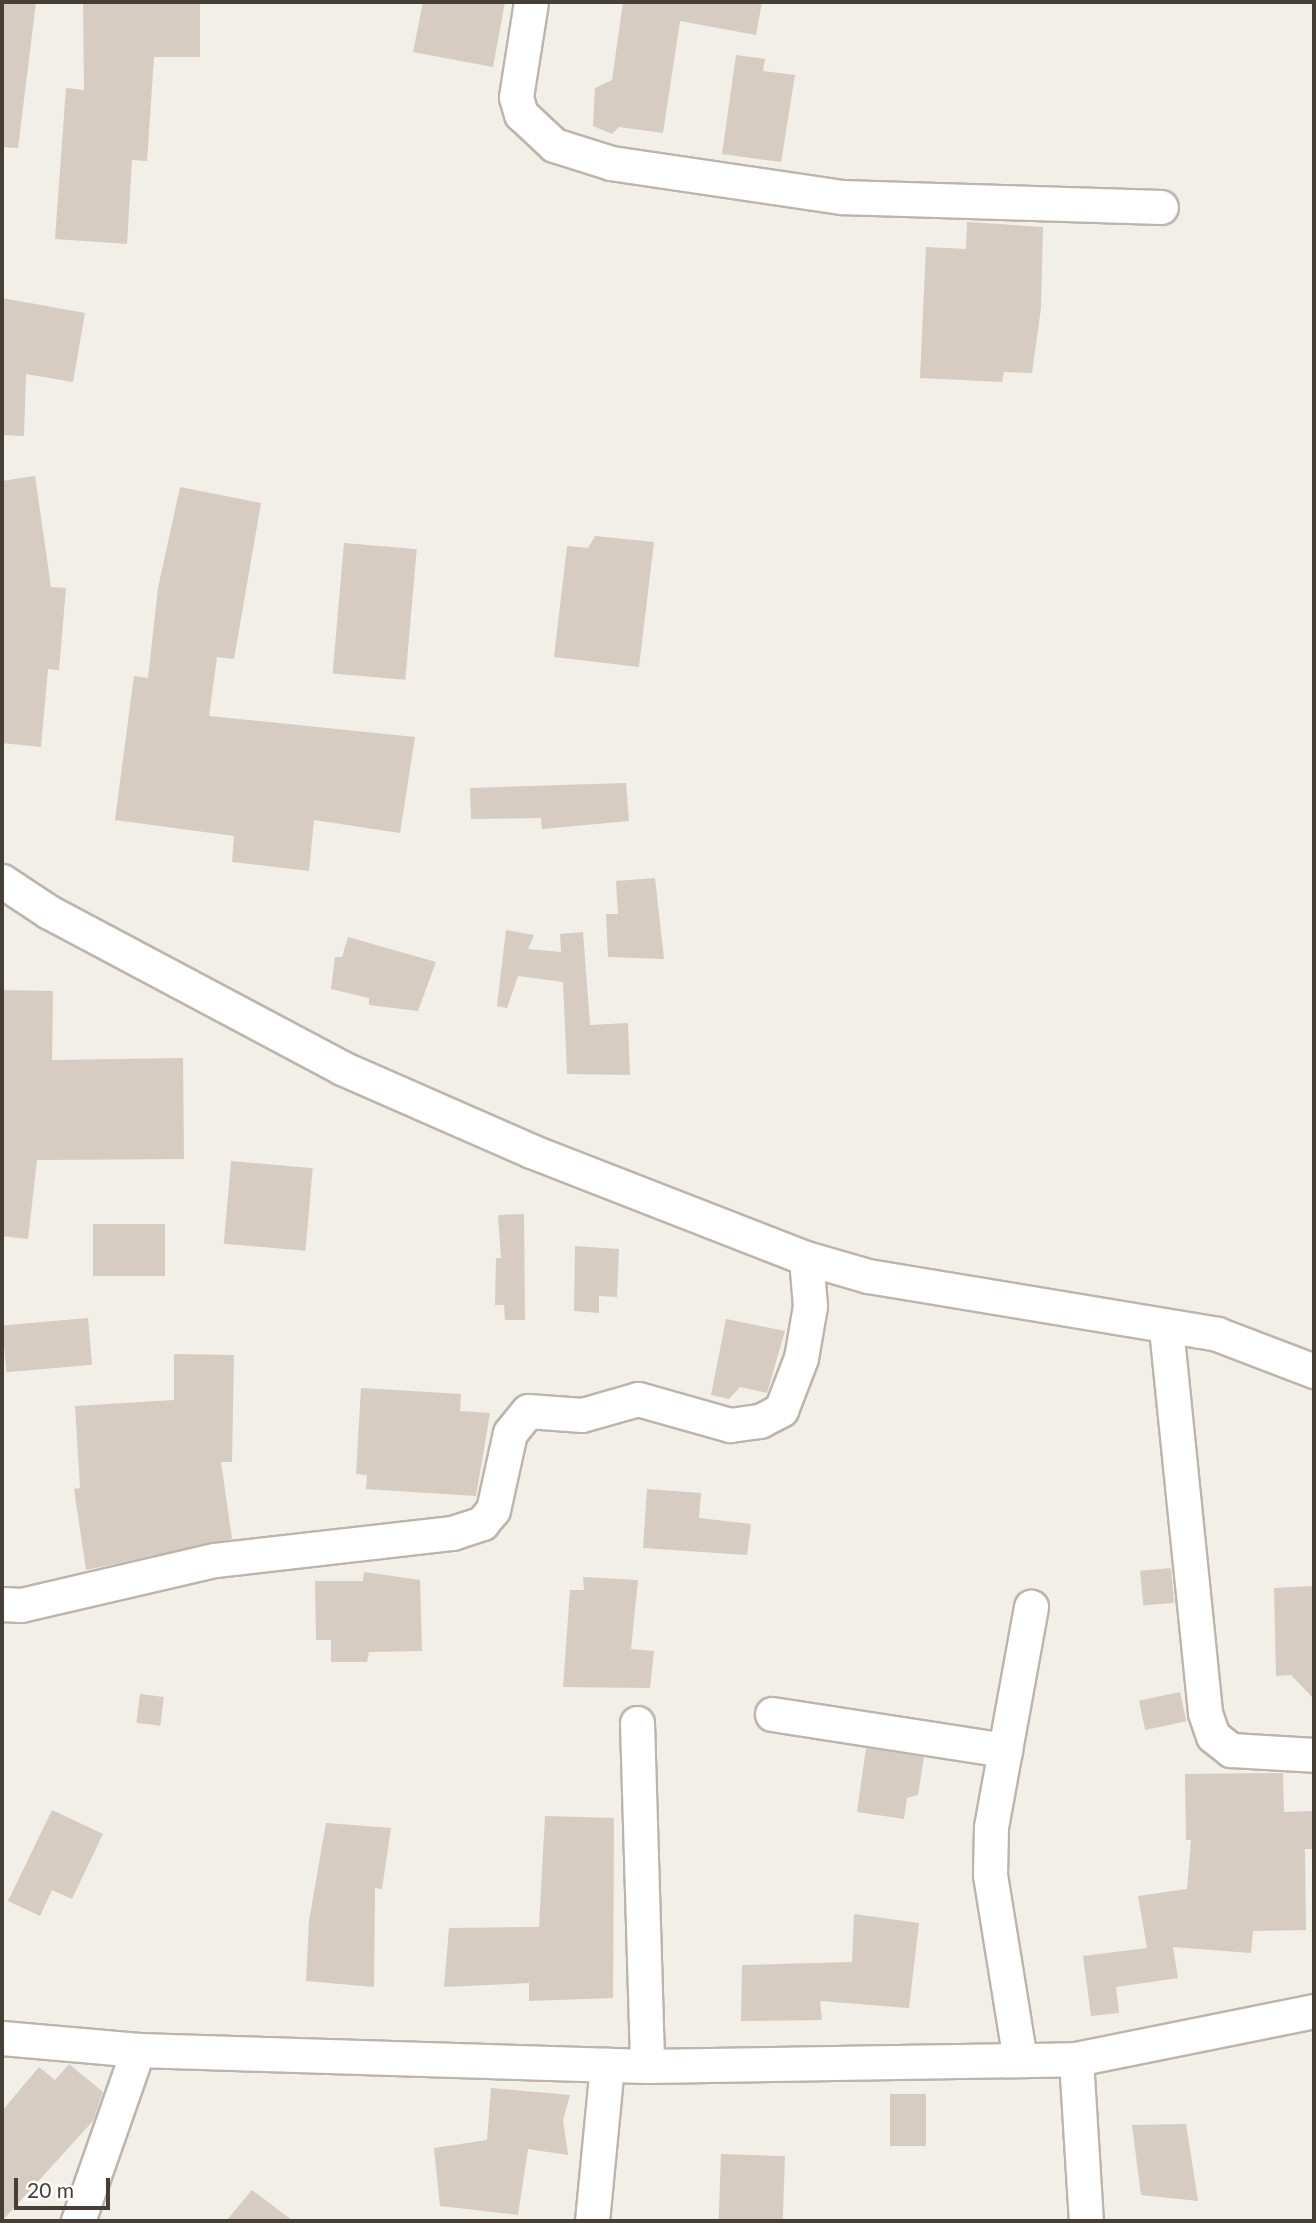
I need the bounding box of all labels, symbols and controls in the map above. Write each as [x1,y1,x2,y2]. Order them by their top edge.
scale bar [18,2164,114,2208]
text: 20 m [27,2177,74,2202]

